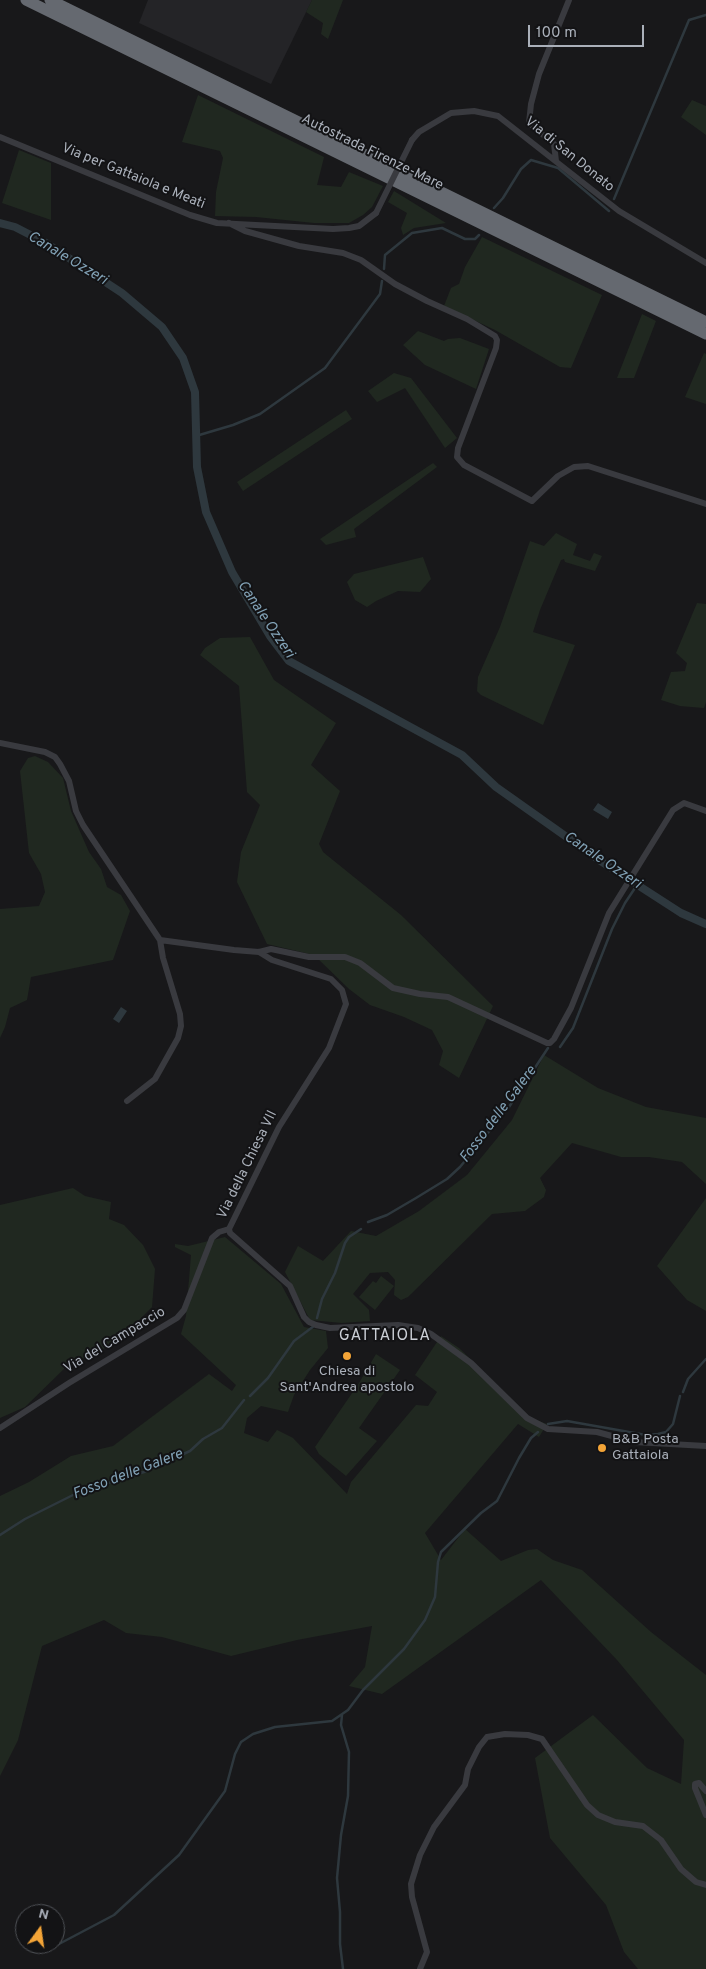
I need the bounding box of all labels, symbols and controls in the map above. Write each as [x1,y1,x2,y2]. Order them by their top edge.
scale bar [531,15,647,47]
text: 100 m [536,24,577,43]
street label: Autostrada Firenze-Mare [298,111,446,195]
street label: Via di San Donato [521,114,617,196]
street label: Via per Gattaiola e Meati [59,141,207,213]
water label: Canale Ozzeri [24,228,110,290]
water label: Canale Ozzeri [232,578,298,662]
water label: Canale Ozzeri [560,828,644,894]
water label: Fosso delle Galere [457,1063,541,1167]
street label: Via della Chiesa VII [214,1108,282,1222]
street label: Via del Campaccio [61,1304,169,1378]
district label: GATTAIOLA [338,1327,432,1347]
marker: Chiesa di Sant'Andrea apostolo [341,1350,353,1362]
place label: Chiesa di Sant'Andrea apostolo [280,1364,414,1396]
place label: B&B Posta Gattaiola [612,1432,679,1464]
marker: B&B Posta Gattaiola [596,1442,608,1454]
water label: Fosso delle Galere [70,1446,186,1504]
north arrow [15,1904,65,1954]
text: N [37,1905,50,1924]

